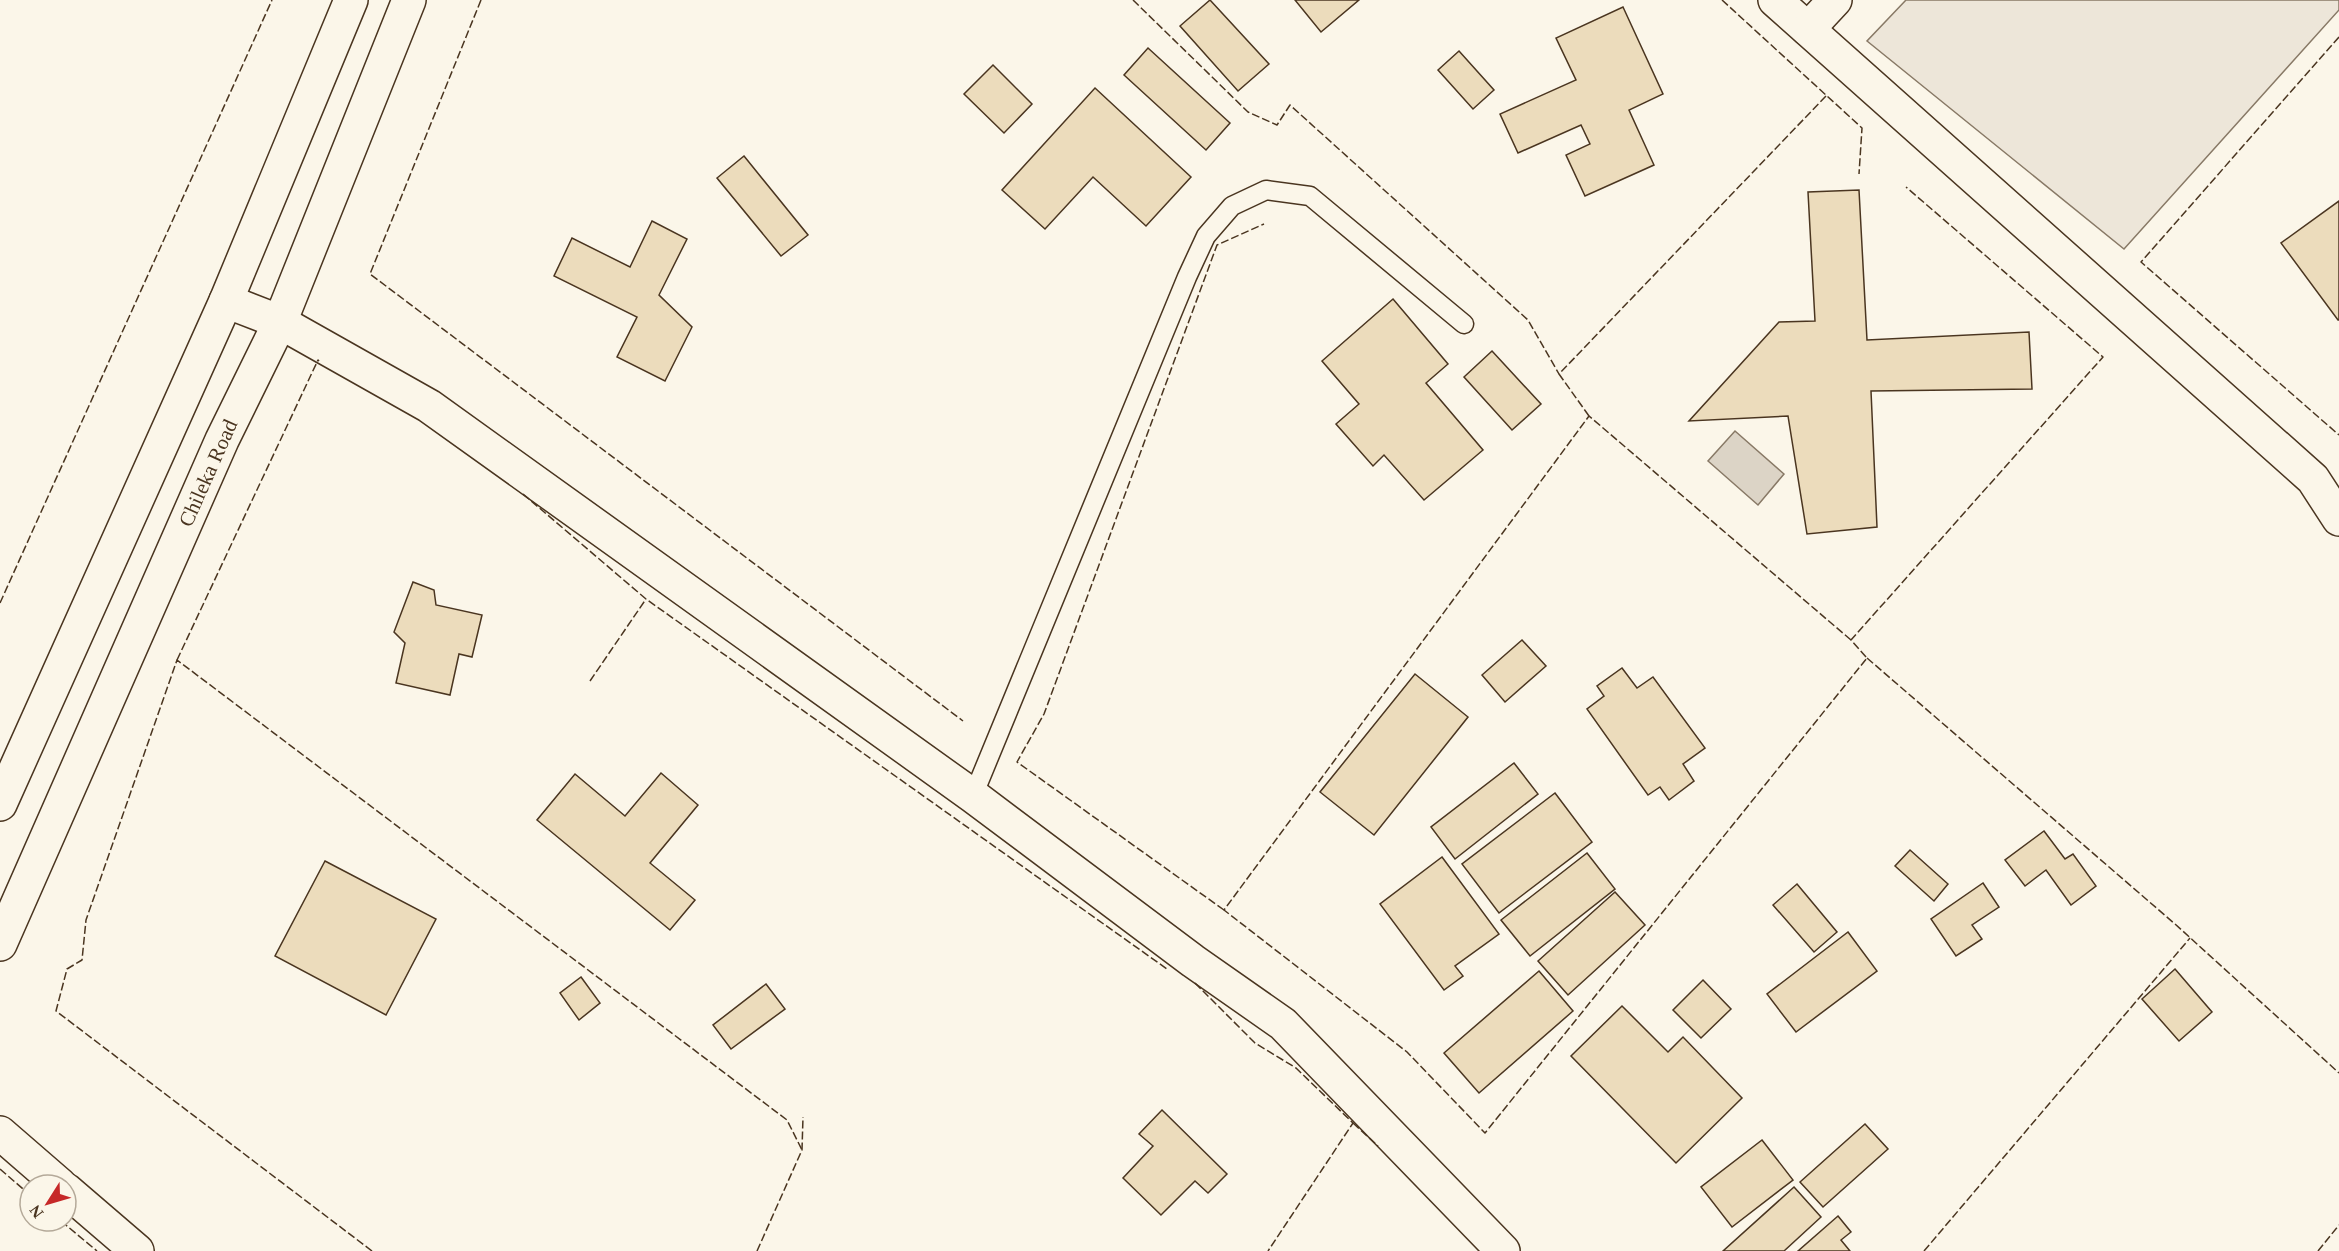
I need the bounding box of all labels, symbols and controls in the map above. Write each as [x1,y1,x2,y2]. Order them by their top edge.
street label: Chileka Road [174,415,243,530]
north arrow [18,1173,78,1233]
text: N [26,1202,47,1221]

